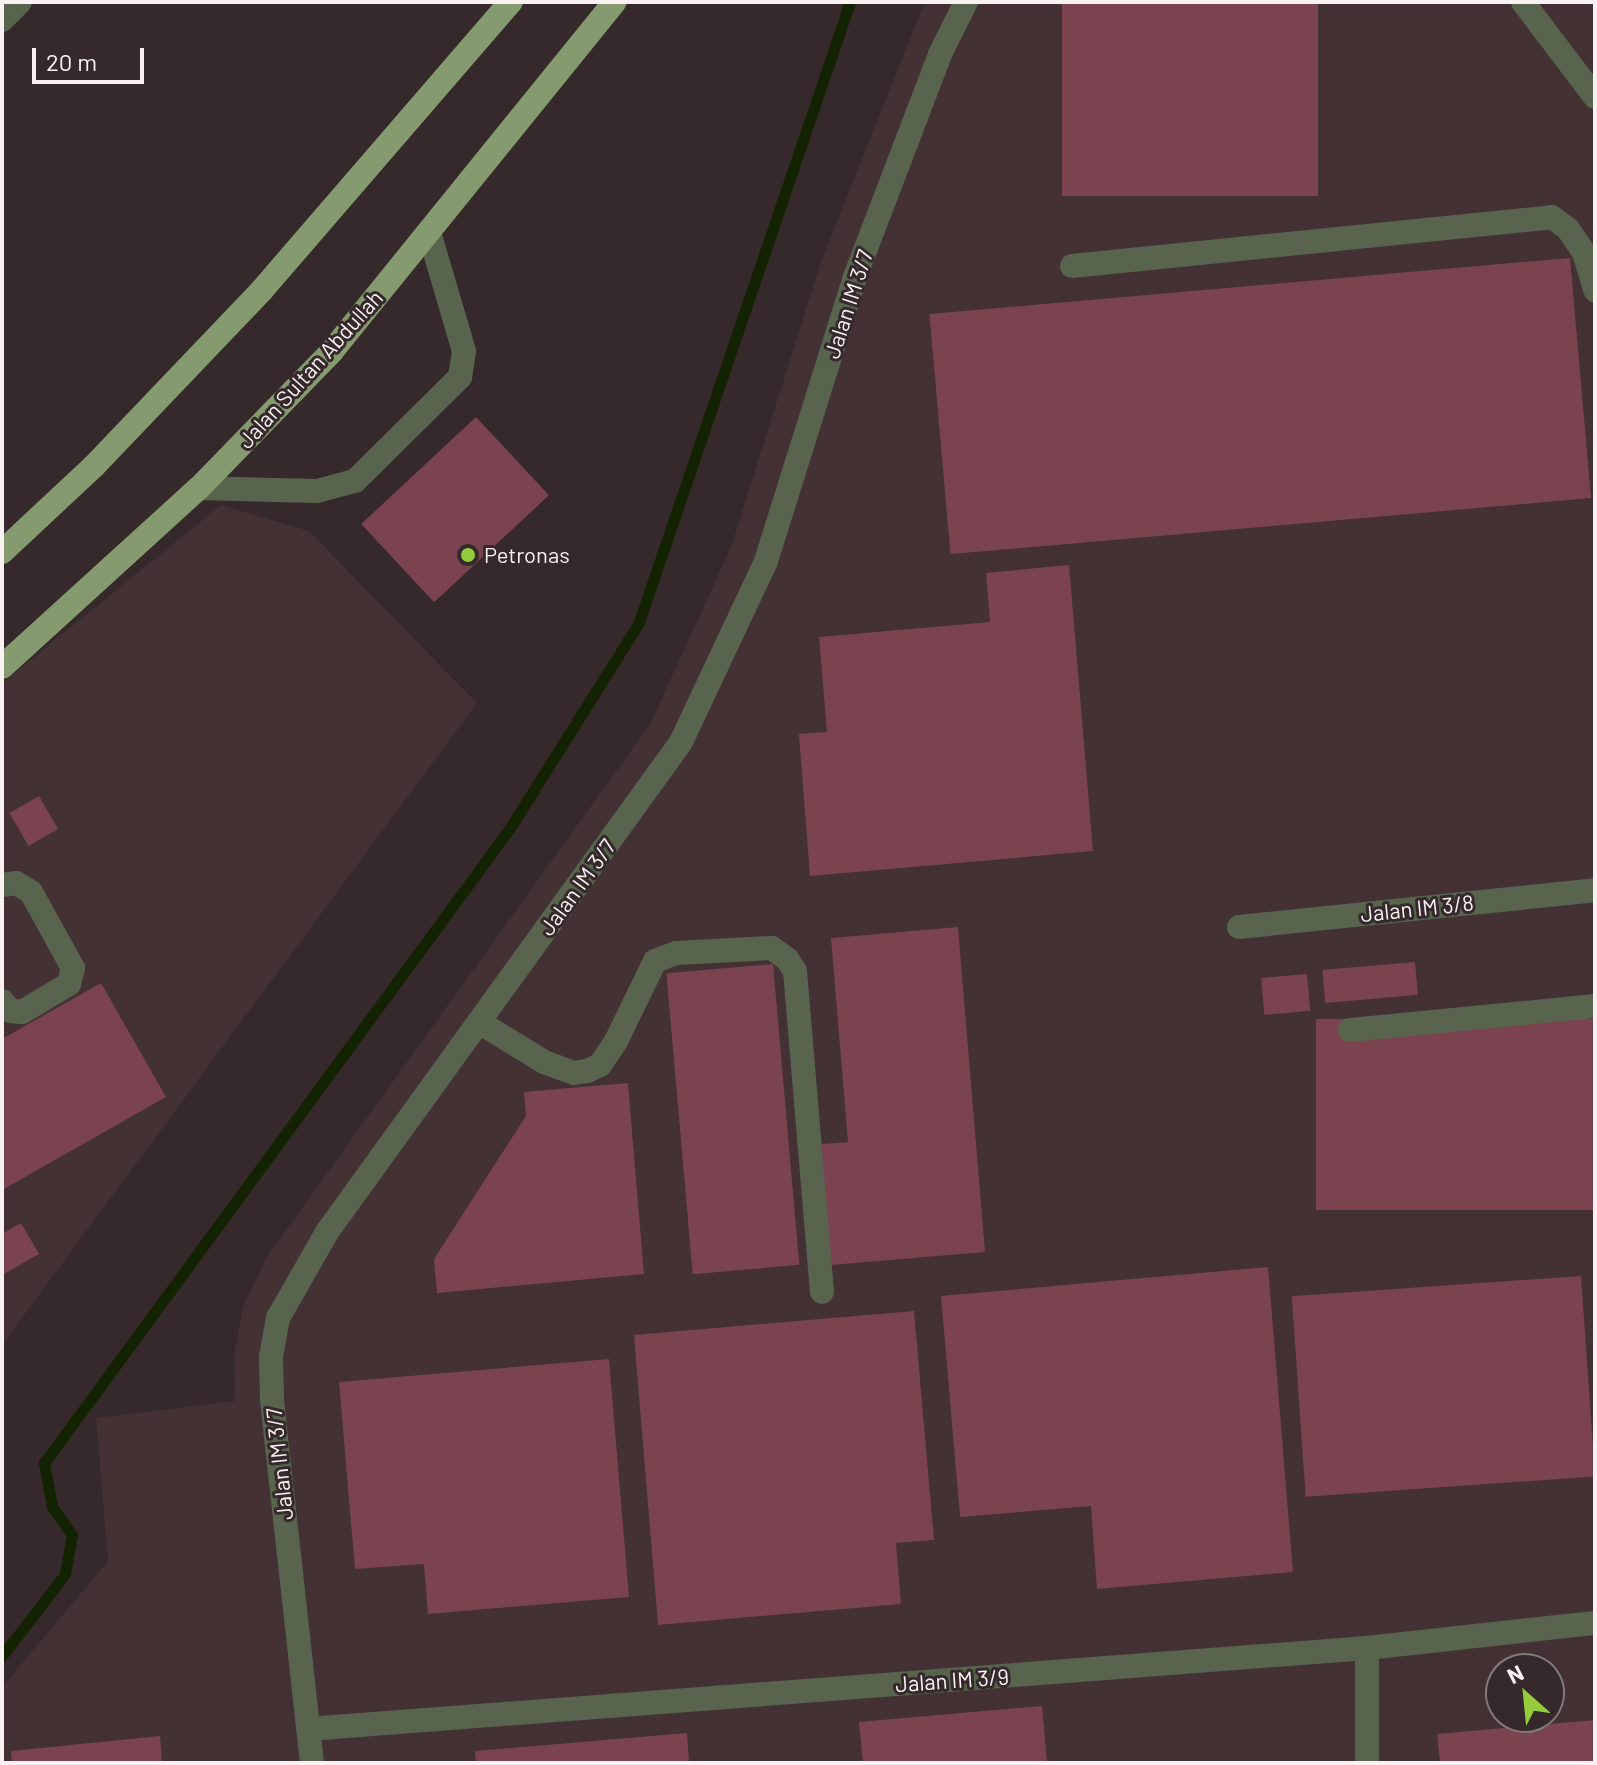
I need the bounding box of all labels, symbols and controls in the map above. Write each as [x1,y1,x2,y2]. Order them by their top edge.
scale bar [36,32,148,82]
text: 20 m [46,47,97,76]
street label: Jalan IM 3/7 [818,246,878,362]
street label: Jalan Sultan Abdullah [232,284,388,454]
place label: Petronas [484,542,570,568]
marker: Petronas [459,546,477,564]
street label: Jalan IM 3/7 [533,834,621,940]
street label: Jalan IM 3/8 [1359,889,1475,927]
street label: Jalan IM 3/7 [260,1406,298,1522]
north arrow [1485,1653,1565,1733]
text: N [1503,1658,1527,1688]
street label: Jalan IM 3/9 [894,1663,1010,1697]

